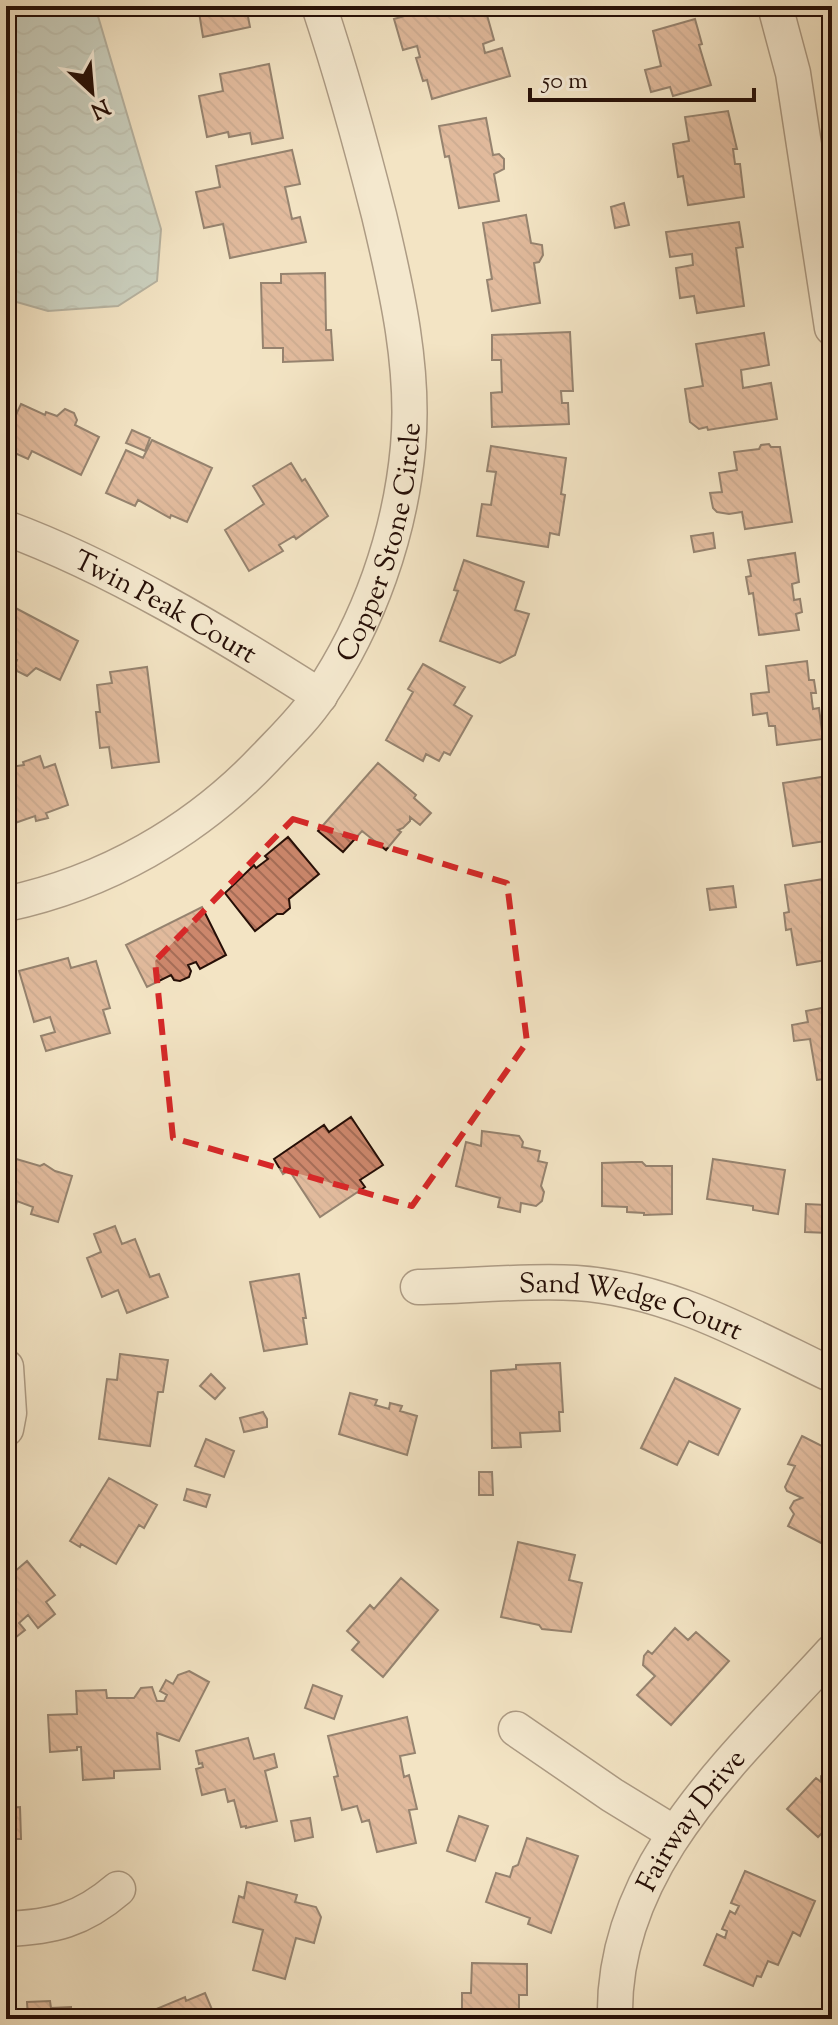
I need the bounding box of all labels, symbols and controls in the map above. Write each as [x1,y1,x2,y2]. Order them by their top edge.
north arrow [52,52,132,132]
scale bar [530,52,754,102]
text: 50 m [540,65,588,99]
text: N [84,89,114,126]
street label: Copper Stone Circle [327,422,432,670]
street label: Twin Peak Court [66,542,264,675]
street label: Sand Wedge Court [518,1265,749,1352]
street label: Fairway Drive [628,1741,756,1899]

